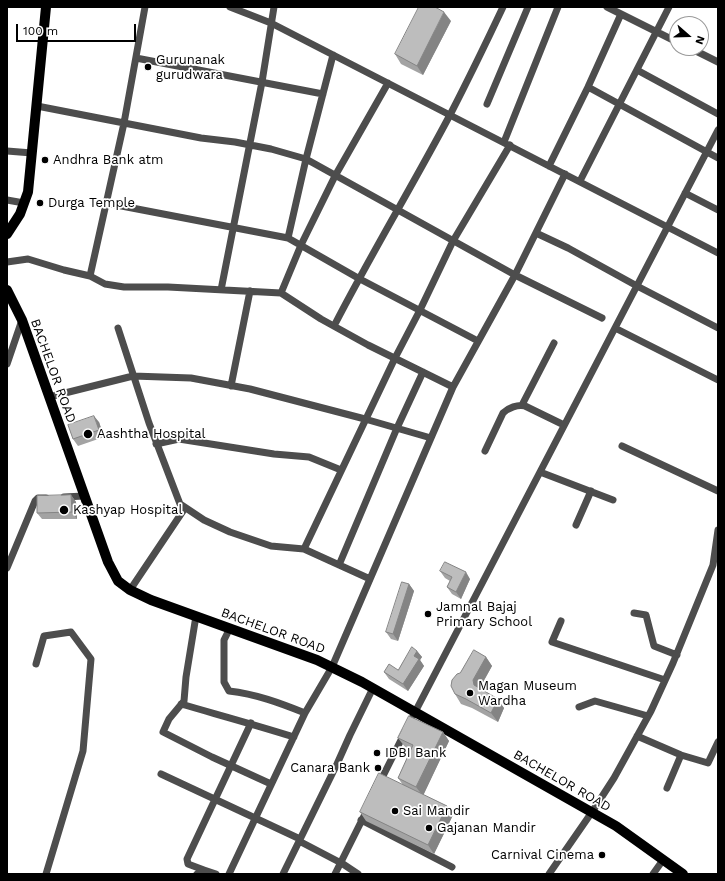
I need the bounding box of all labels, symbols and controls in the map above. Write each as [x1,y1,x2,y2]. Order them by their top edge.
scale bar [18,16,138,42]
north arrow [669,16,709,56]
text: 100 m [23,24,58,38]
text: N [692,34,707,46]
place label: Gurunanak gurudwara [156,52,225,83]
marker: Gurunanak gurudwara [143,62,153,72]
place label: Andhra Bank atm [53,152,163,168]
marker: Andhra Bank atm [40,155,50,165]
place label: Durga Temple [48,195,135,211]
marker: Durga Temple [35,198,45,208]
street label: BACHELOR ROAD [27,317,79,425]
place label: Aashtha Hospital [97,426,206,442]
marker: Aashtha Hospital [82,428,94,440]
place label: Kashyap Hospital [73,502,182,518]
marker: Kashyap Hospital [58,504,70,516]
place label: Jamnal Bajaj Primary School [436,599,532,630]
street label: BACHELOR ROAD [219,605,327,657]
marker: Jamnal Bajaj Primary School [423,609,433,619]
place label: Magan Museum Wardha [478,678,577,709]
marker: Magan Museum Wardha [465,688,475,698]
place label: IDBI Bank [385,745,446,761]
street label: BACHELOR ROAD [511,747,613,815]
marker: IDBI Bank [372,748,382,758]
place label: Canara Bank [290,760,370,776]
marker: Canara Bank [373,763,383,773]
place label: Sai Mandir [403,803,470,819]
marker: Sai Mandir [390,806,400,816]
place label: Gajanan Mandir [437,820,536,836]
marker: Gajanan Mandir [424,823,434,833]
place label: Carnival Cinema [491,847,594,863]
marker: Carnival Cinema [597,850,607,860]

